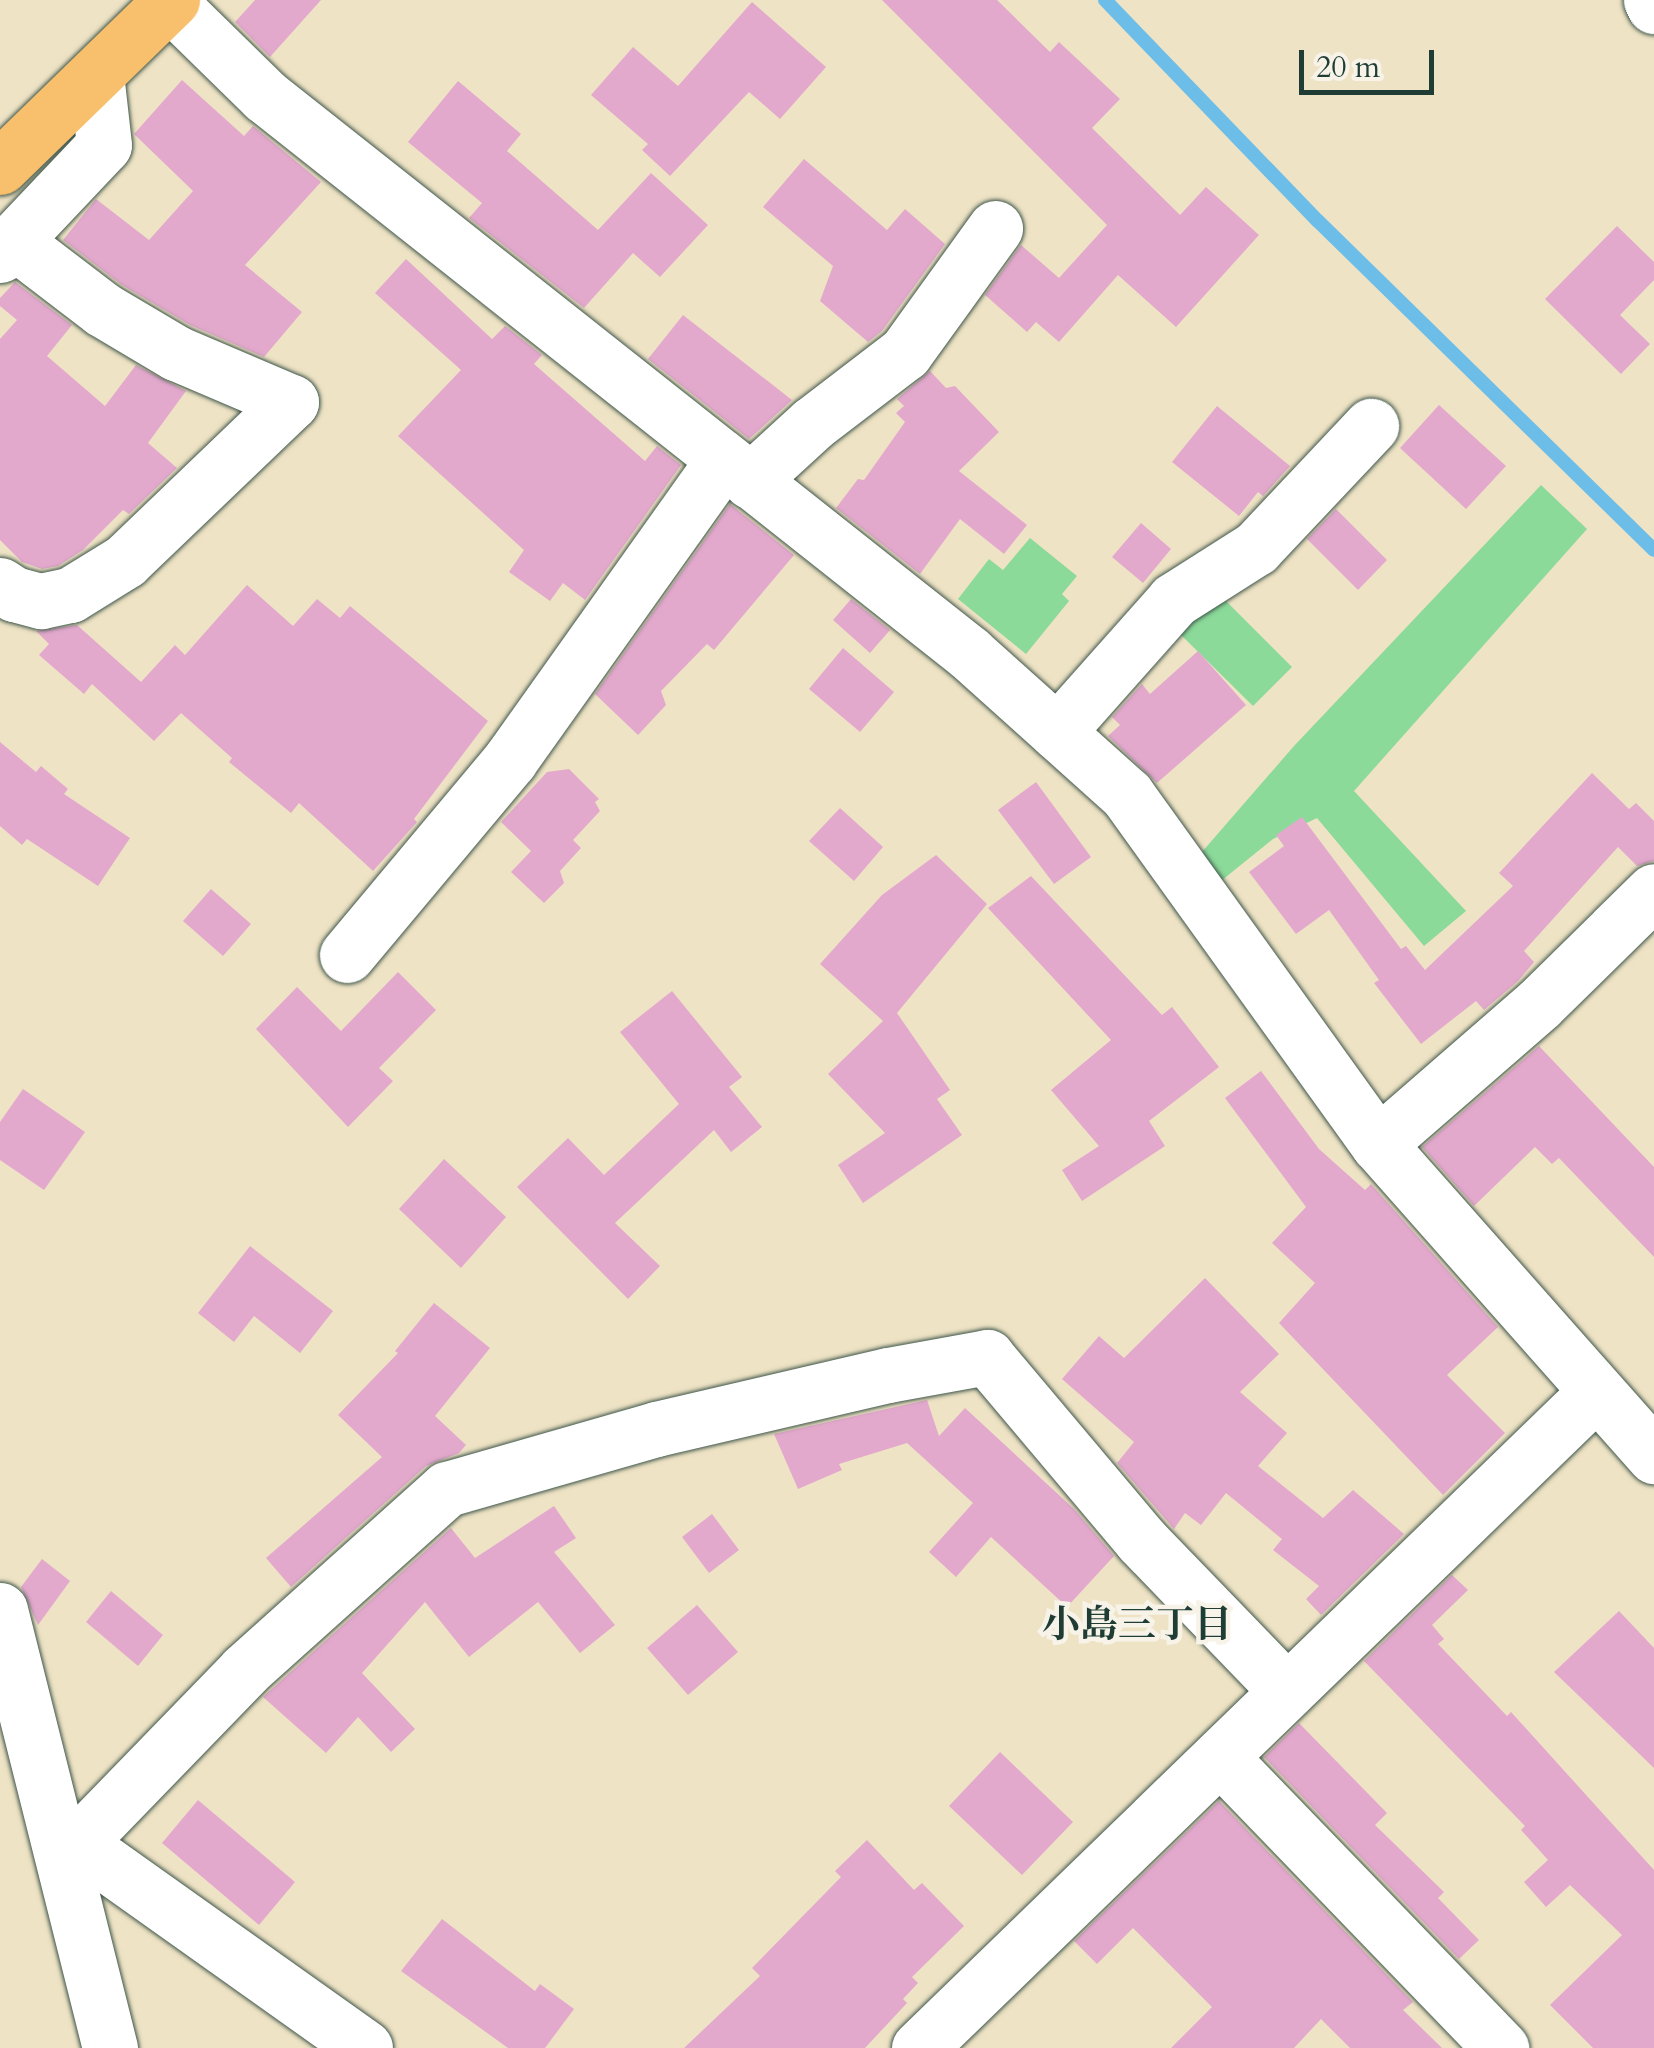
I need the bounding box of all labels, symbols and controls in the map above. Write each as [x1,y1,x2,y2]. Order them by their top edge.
scale bar [1304,30,1439,92]
text: 20 m [1316,47,1380,88]
district label: 小島三丁目 [1042,1603,1232,1649]

